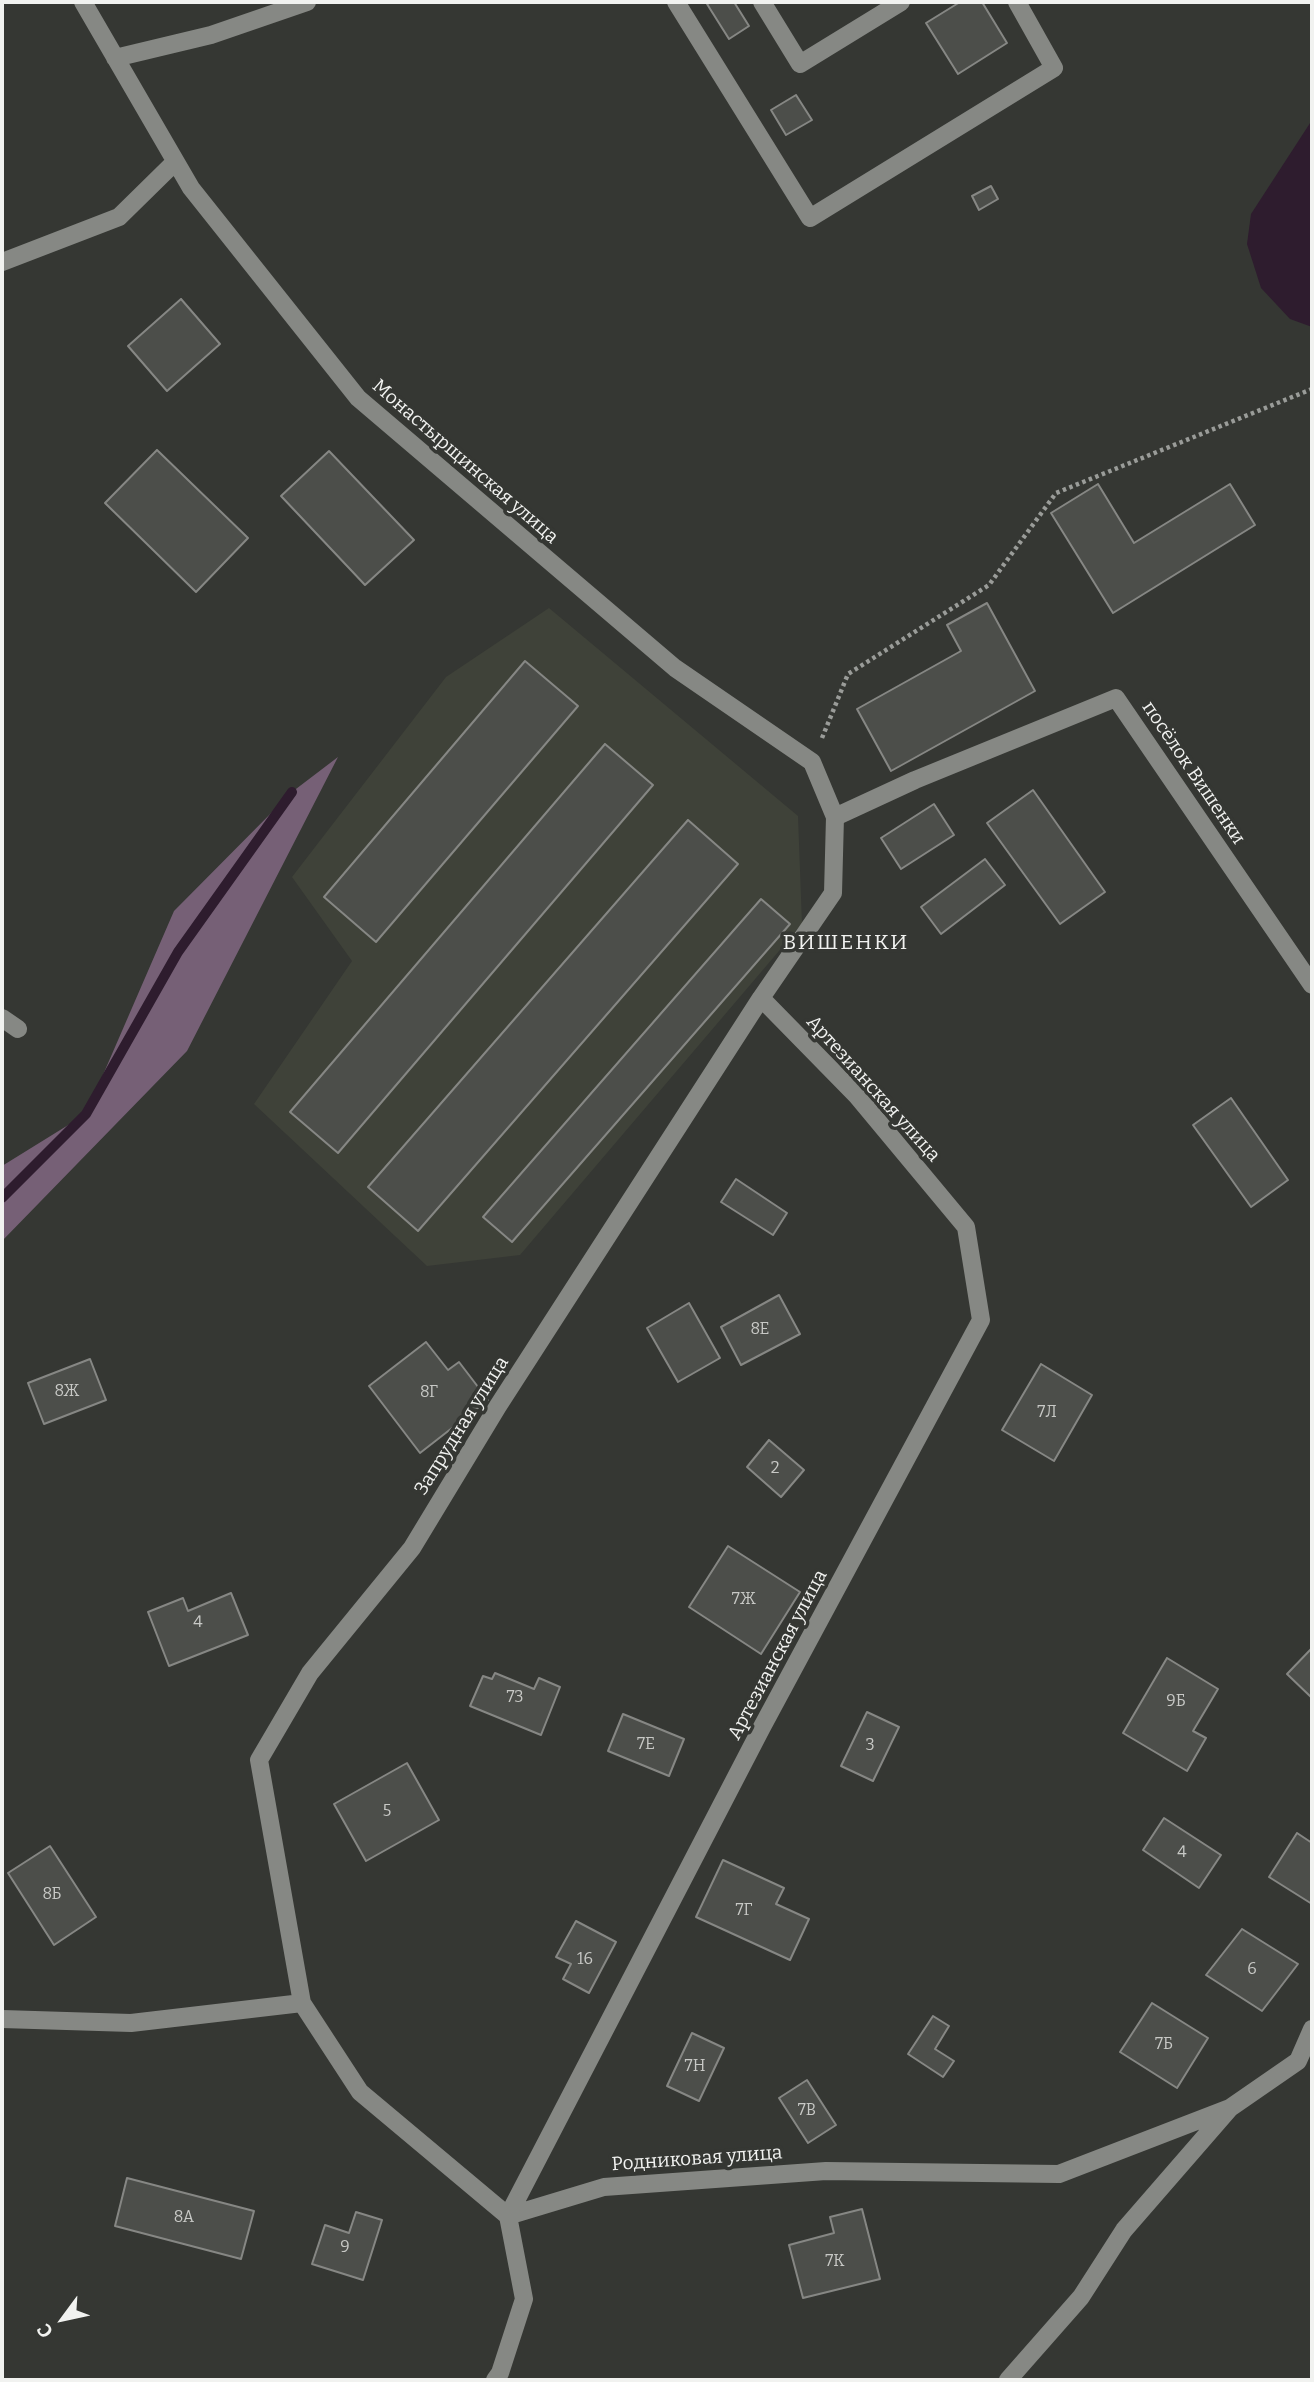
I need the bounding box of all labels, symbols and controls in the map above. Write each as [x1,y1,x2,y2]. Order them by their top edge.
street label: Монастырщинская улица [367,375,563,549]
street label: посёлок Вишенки [1137,697,1249,849]
district label: ВИШЕНКИ [784,930,908,956]
street label: Артезианская улица [801,1011,945,1167]
house number: 8Е [750,1320,770,1340]
street label: Запрудная улица [410,1352,514,1500]
house number: 8Ж [55,1382,79,1402]
house number: 8Г [420,1383,438,1403]
house number: 7Л [1037,1403,1057,1423]
house number: 2 [771,1459,779,1479]
street label: Артезианская улица [724,1566,832,1744]
house number: 7Ж [732,1590,756,1610]
house number: 4 [193,1613,203,1633]
house number: 7З [507,1688,523,1708]
house number: 9Б [1166,1692,1186,1712]
house number: 7Е [637,1735,655,1755]
house number: 3 [865,1736,875,1756]
house number: 5 [383,1802,391,1822]
house number: 4 [1177,1843,1187,1863]
house number: 8Б [42,1885,62,1905]
house number: 7Г [736,1901,752,1921]
house number: 16 [577,1950,593,1970]
house number: 6 [1247,1960,1257,1980]
house number: 7Б [1155,2035,1173,2055]
house number: 7Н [685,2057,705,2077]
house number: 7В [798,2101,816,2121]
street label: Родниковая улица [611,2142,783,2176]
house number: 8А [174,2208,194,2228]
house number: 9 [340,2238,350,2258]
house number: 7К [825,2252,845,2272]
north arrow [28,2284,98,2354]
text: С [32,2319,58,2342]

